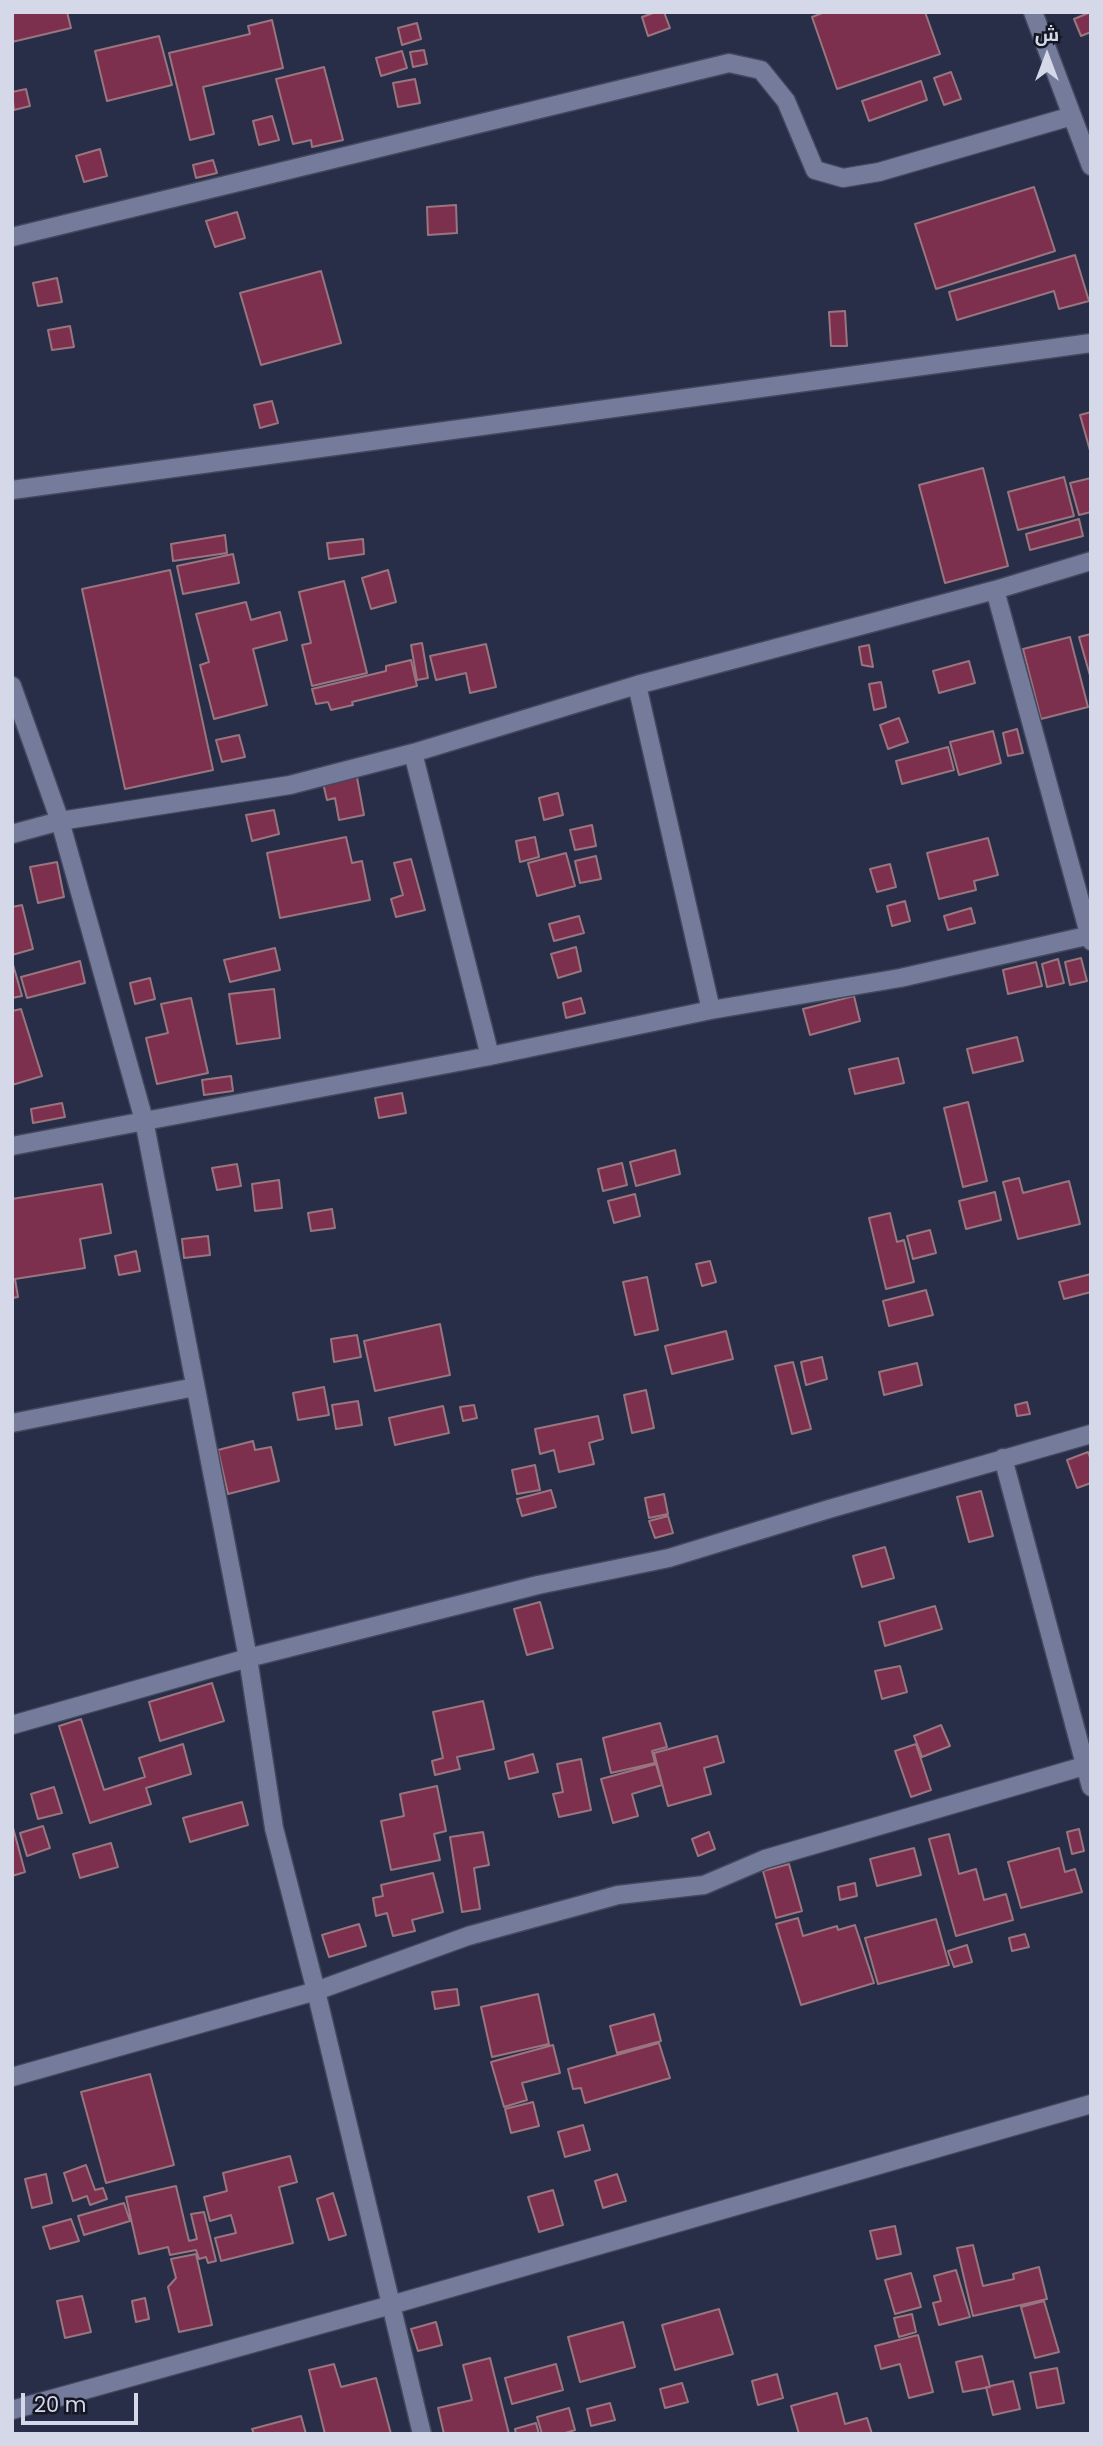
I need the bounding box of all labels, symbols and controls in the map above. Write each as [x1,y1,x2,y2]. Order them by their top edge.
north arrow [1012,21,1082,91]
text: ش [1035,21,1059,48]
scale bar [24,2380,142,2424]
text: 20 m [34,2390,87,2419]

